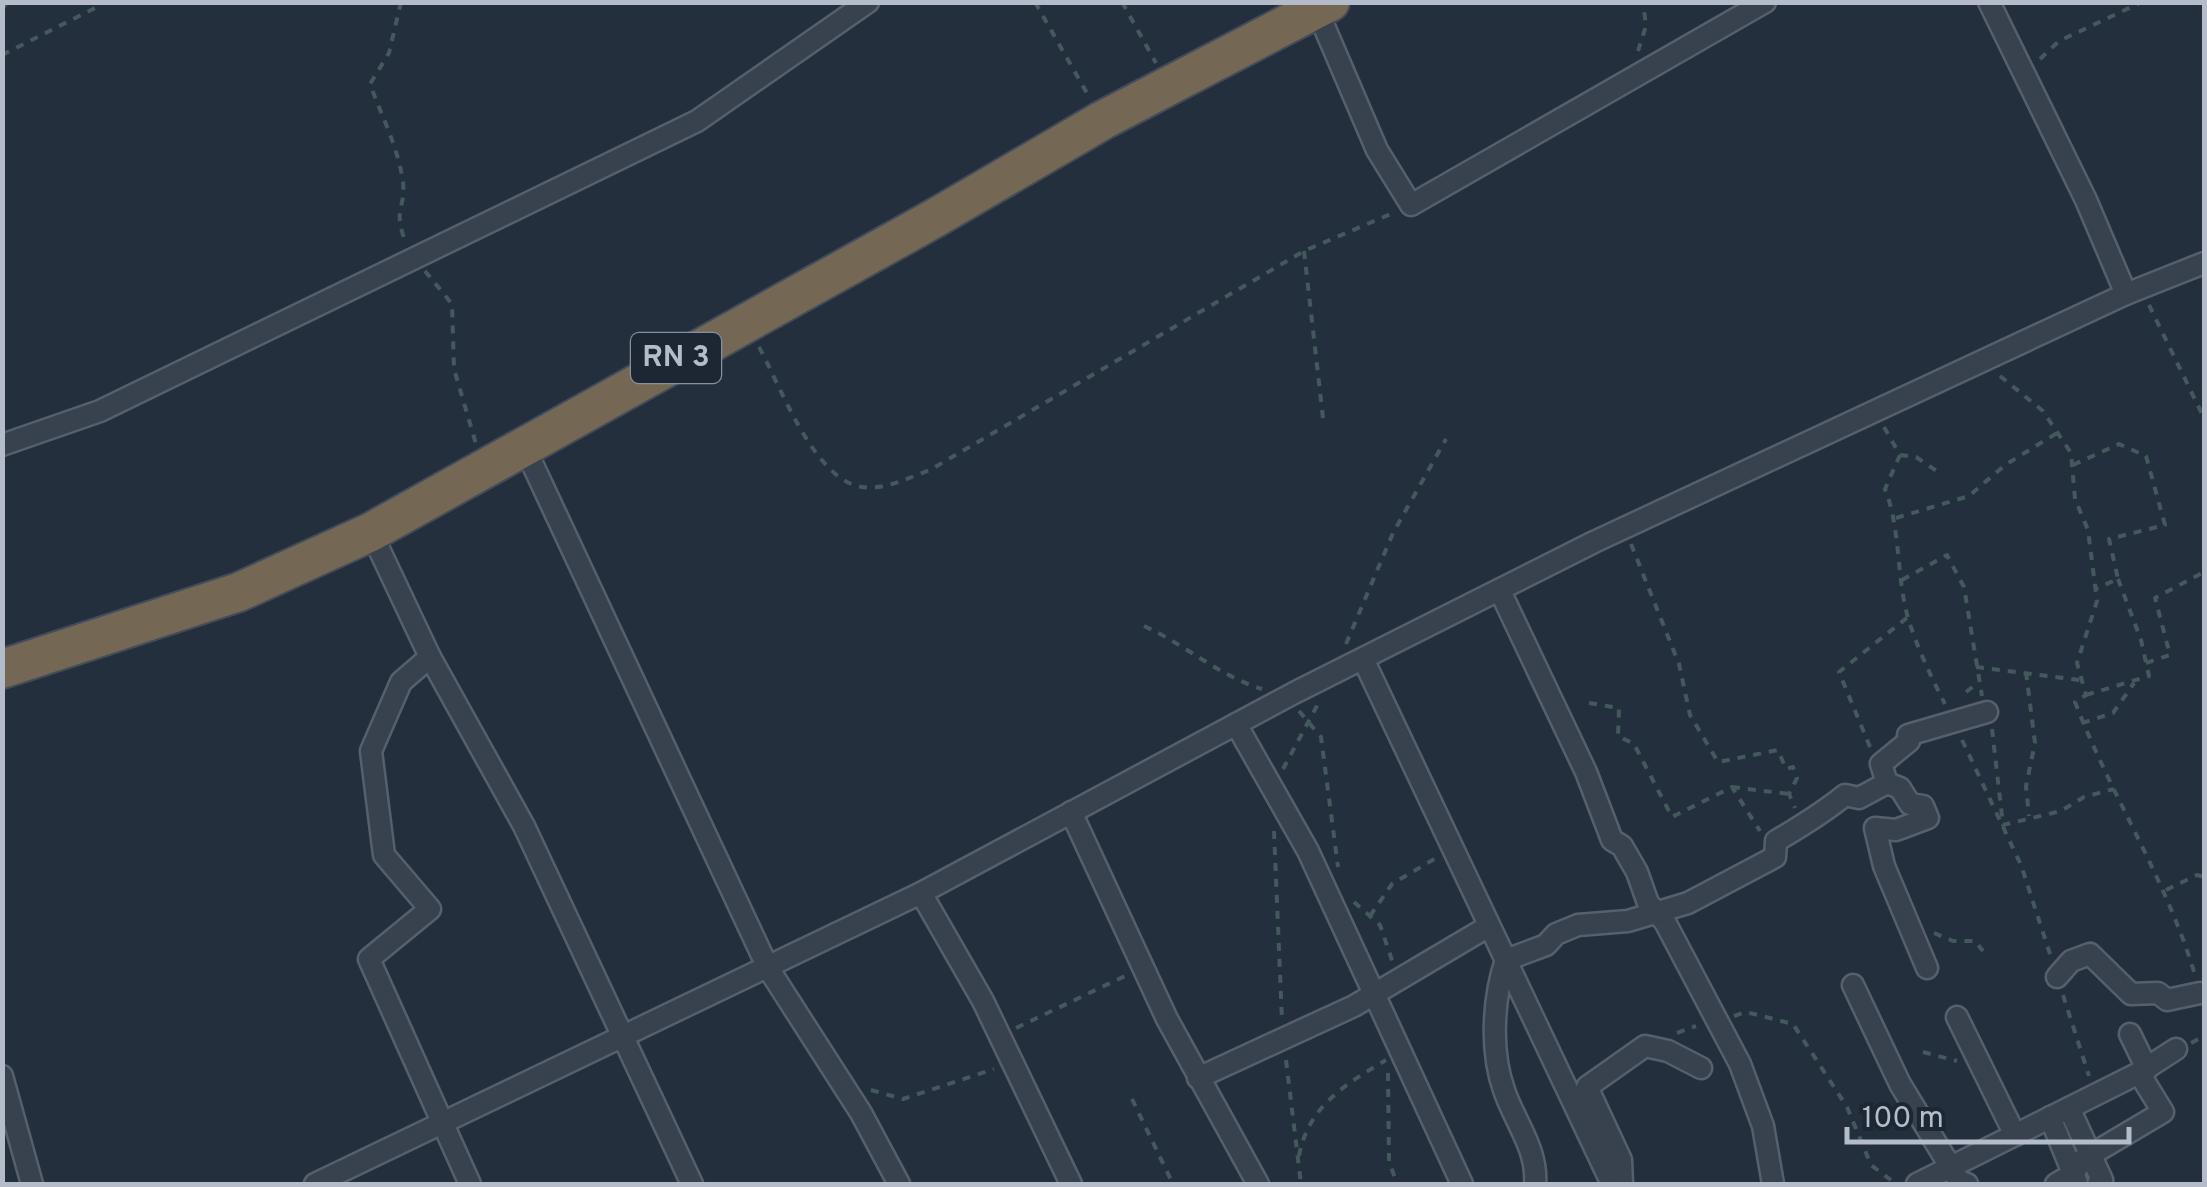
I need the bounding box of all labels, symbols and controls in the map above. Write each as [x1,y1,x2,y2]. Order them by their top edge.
road number: RN 3 [631,333,721,383]
scale bar [1847,1082,2130,1144]
text: 100 m [1862,1101,1944,1138]

